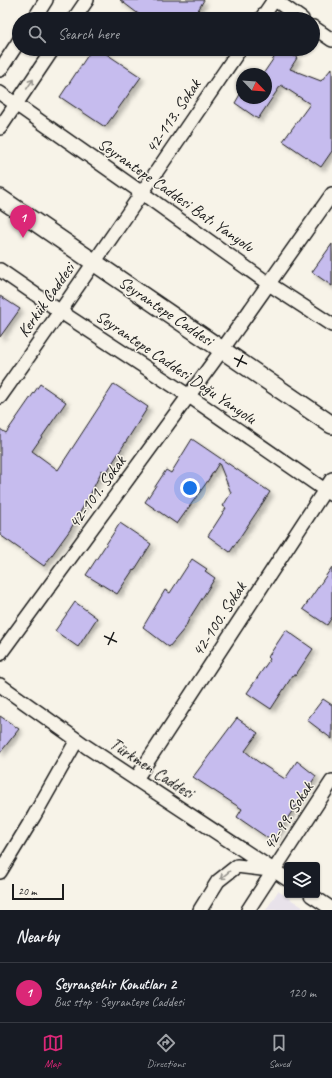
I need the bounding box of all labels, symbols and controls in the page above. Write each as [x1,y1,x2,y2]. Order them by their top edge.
search box [12,12,320,56]
icon: search [26,23,48,45]
text: Search here [58,25,119,44]
north arrow [236,68,272,104]
street label: 42-113. Sokak [141,74,206,157]
one-way arrow [26,78,34,90]
street label: Seyrantepe Caddesi Batı Yanyolu [94,133,260,258]
pin: 1 [10,205,36,238]
street label: Kerkük Caddesi [13,257,81,341]
street label: Seyrantepe Caddesi [115,272,219,351]
street label: Seyrantepe Caddesi Doğu Yanyolu [92,305,262,429]
street label: 42-101. Sokak [64,450,131,532]
your location [180,478,200,498]
street label: 42-100. Sokak [187,576,252,660]
street label: Türkmen Caddesi [106,733,199,804]
street label: 42-99. Sokak [258,777,319,854]
map controls [284,862,320,898]
button: layers [284,862,320,898]
one-way arrow [219,871,230,880]
scale bar [12,882,64,901]
text: 20 m [18,884,37,898]
text: Nearby [16,926,59,947]
text: Seyranşehir Konutları 2 [54,975,176,994]
text: 1 [26,985,32,1001]
text: 120 m [288,985,316,1001]
text: Bus stop · Seyrantepe Caddesi [54,994,184,1010]
tab: Map [42,1032,64,1070]
tab: Directions [147,1032,185,1070]
tab: Saved [268,1032,290,1070]

